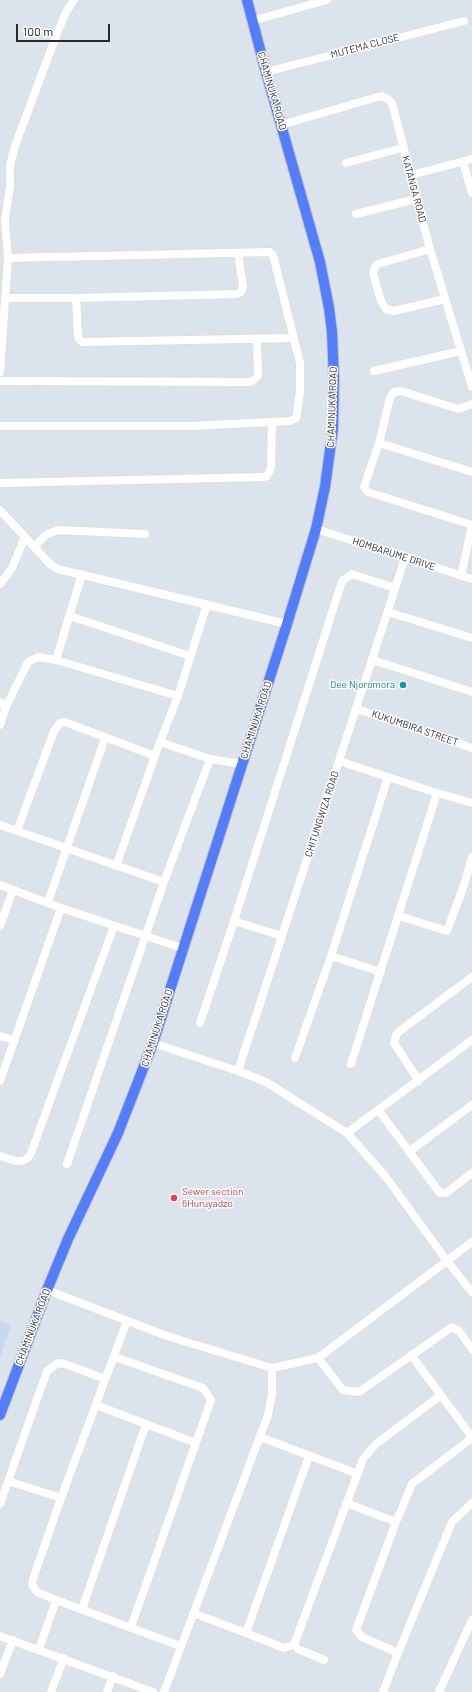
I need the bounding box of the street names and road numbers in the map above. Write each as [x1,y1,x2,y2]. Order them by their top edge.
street label: MUTEMA CLOSE [329,31,401,61]
street label: CHAMINUKA ROAD [255,51,289,131]
street label: KATANGA ROAD [399,154,429,224]
street label: CHAMINUKA ROAD [325,366,339,448]
street label: HOMBARUME DRIVE [351,535,437,573]
street label: CHAMINUKA ROAD [238,680,274,760]
street label: KUKUMBIRA STREET [370,708,460,748]
street label: CHITUNGWIZA ROAD [302,769,342,859]
street label: CHAMINUKA ROAD [139,988,175,1068]
street label: CHAMINUKA ROAD [13,1287,53,1367]

